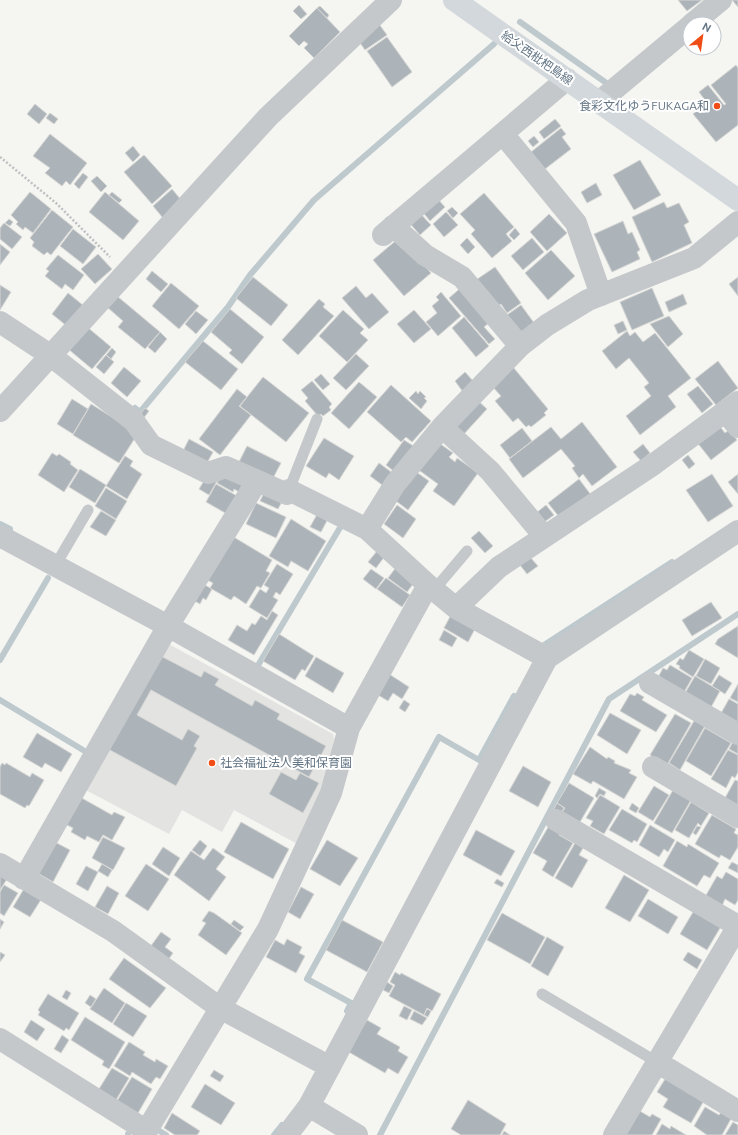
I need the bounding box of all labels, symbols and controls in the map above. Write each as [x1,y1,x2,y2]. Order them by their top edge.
north arrow [682,16,722,56]
text: N [700,20,713,34]
street label: 給父西枇杷島線 [499,28,575,87]
place label: 食彩文化ゆうFUKAGA和 [579,99,709,112]
marker: 食彩文化ゆうFUKAGA和 [712,101,722,111]
place label: 社会福祉法人美和保育園 [220,756,352,769]
marker: 社会福祉法人美和保育園 [207,758,217,768]

